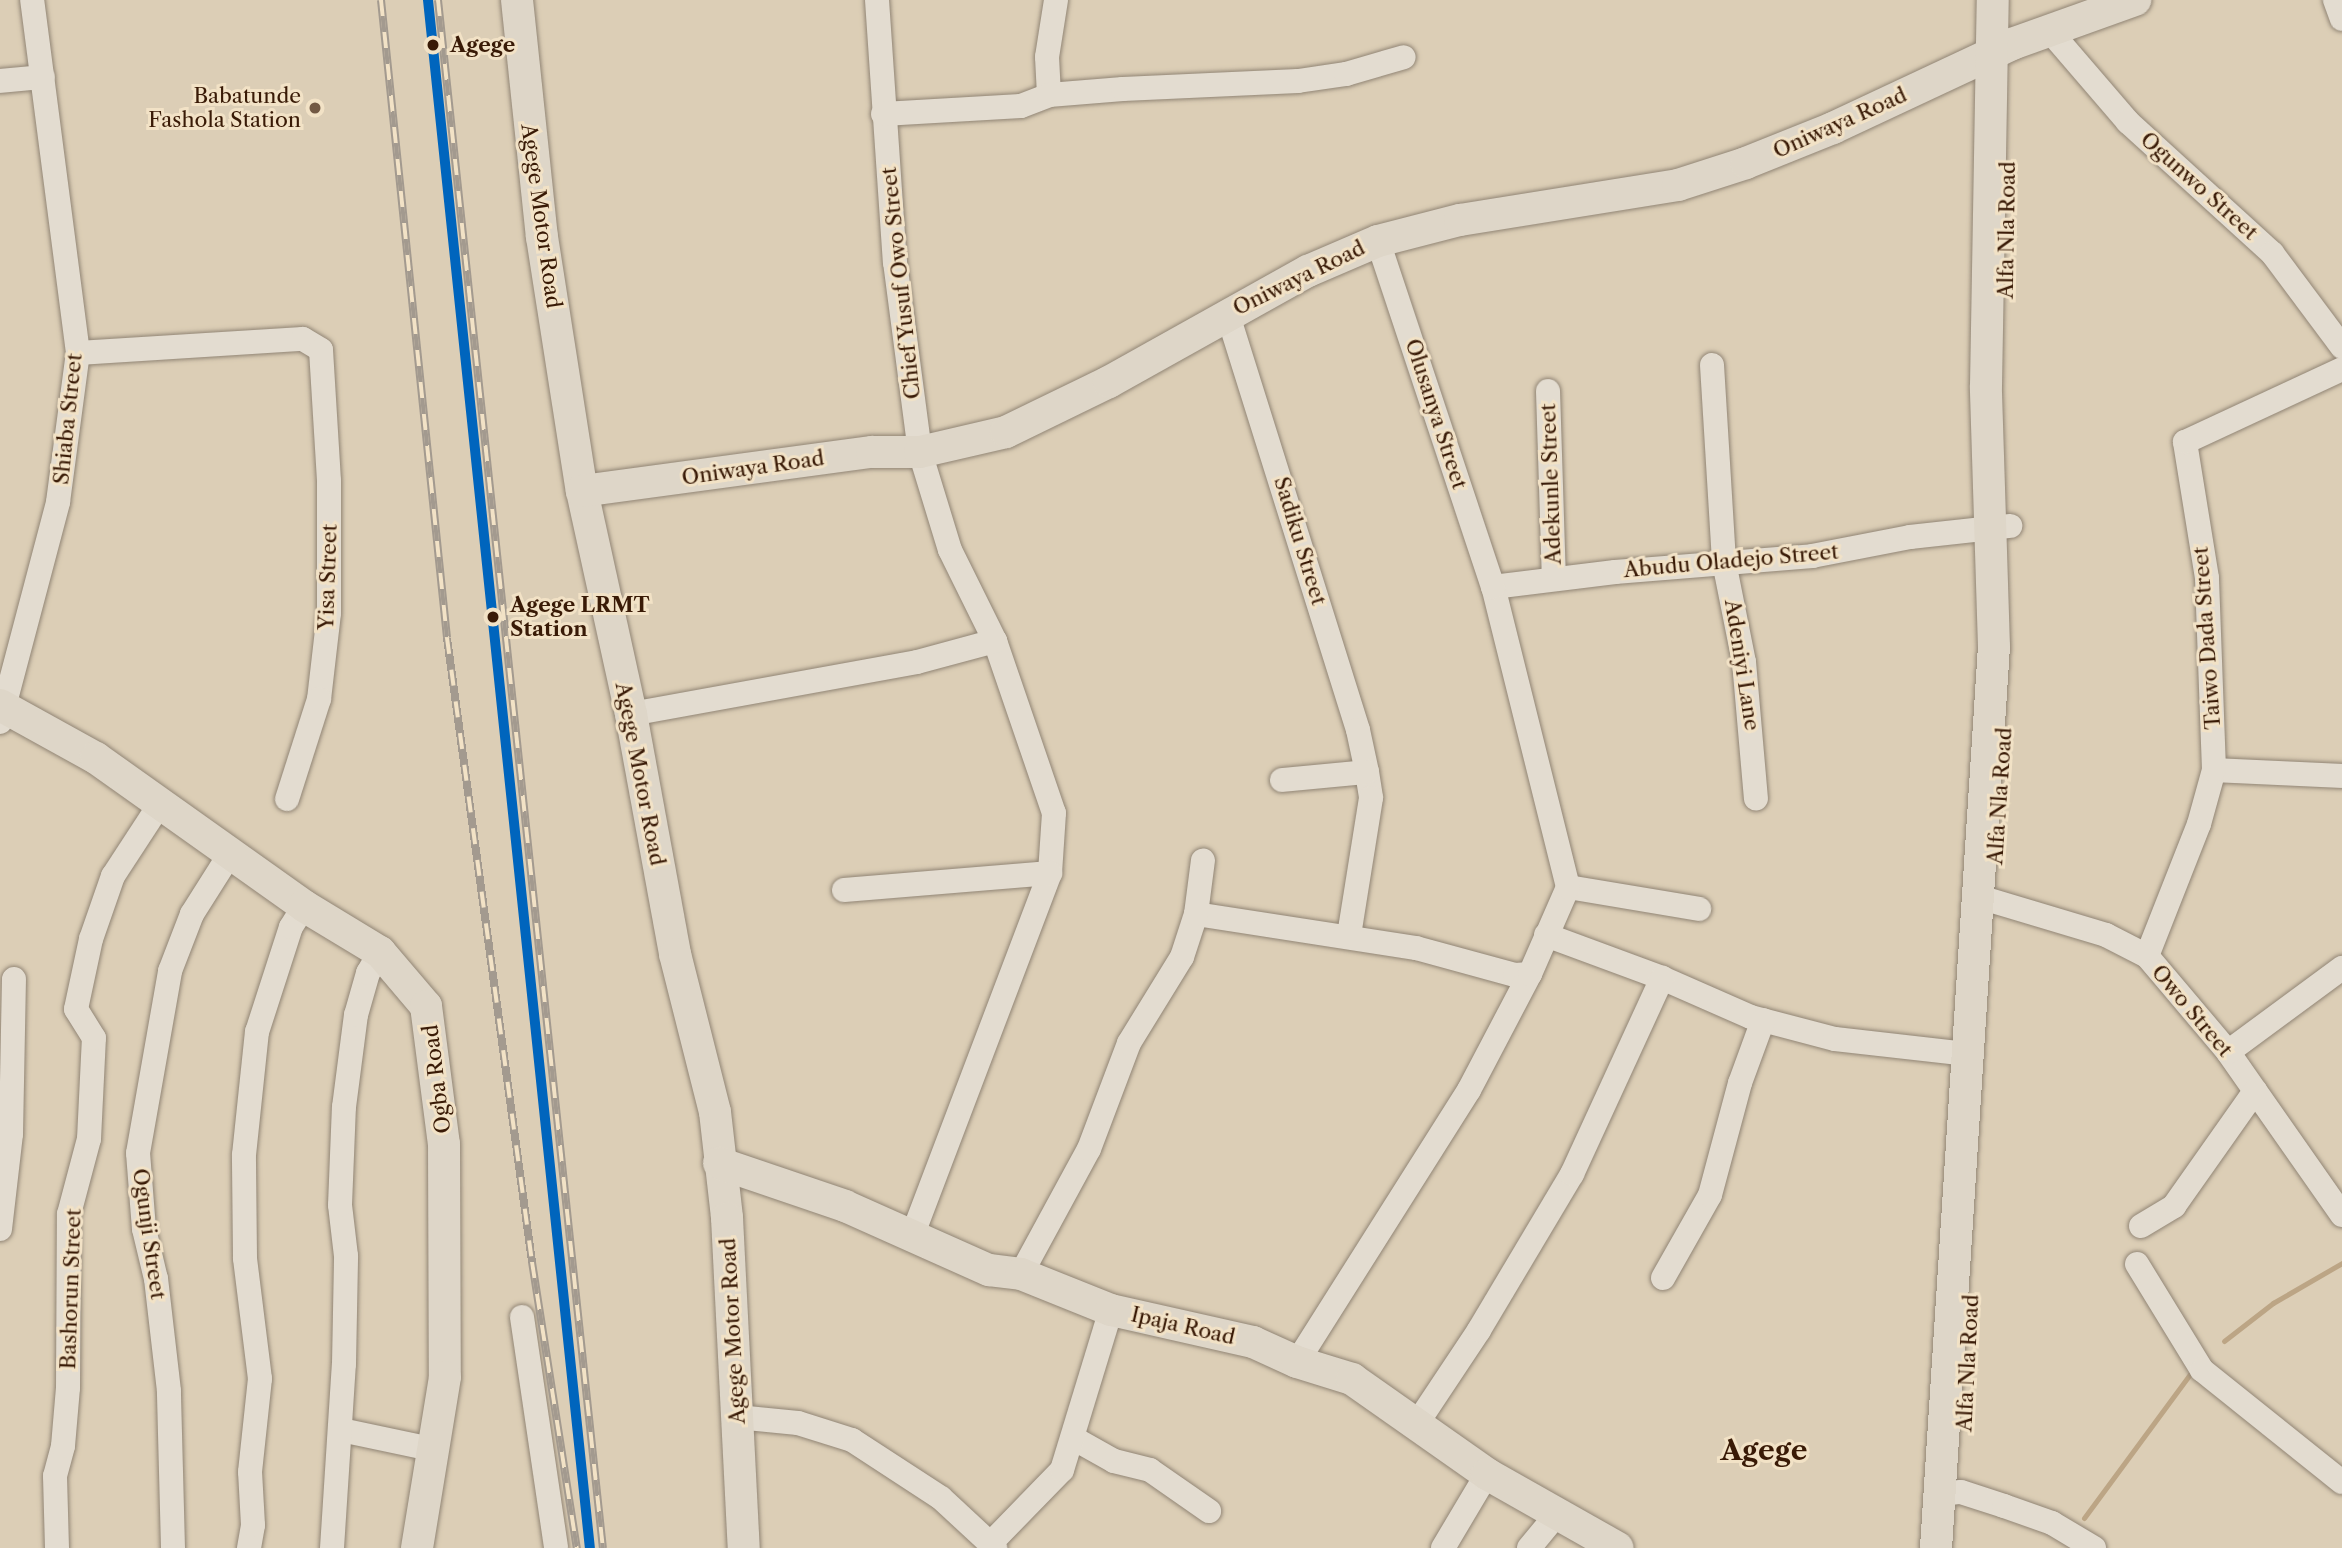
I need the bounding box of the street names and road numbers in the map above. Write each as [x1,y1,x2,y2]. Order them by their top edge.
street label: Oniwaya Road [1769,82,1911,164]
street label: Agege Motor Road [516,122,566,310]
street label: Ogunwo Street [2135,127,2263,245]
street label: Alfa Nla Road [1993,161,2021,299]
street label: Chief Yusuf Owo Street [876,165,926,401]
street label: Oniwaya Road [1229,235,1369,321]
street label: Olusanya Street [1400,336,1472,492]
street label: Shiaba Street [49,352,87,486]
street label: Adekunle Street [1536,403,1566,565]
street label: Oniwaya Road [680,446,826,490]
street label: Sadiku Street [1269,474,1331,608]
street label: Yisa Street [314,523,342,631]
street label: Abudu Oladejo Street [1623,539,1839,583]
street label: Taiwo Dada Street [2188,546,2226,730]
street label: Adeniyi Lane [1719,598,1765,732]
street label: Agege Motor Road [610,680,670,868]
street label: Alfa Nla Road [1983,726,2017,866]
street label: Owo Street [2146,960,2238,1062]
street label: Ogba Road [418,1023,456,1135]
street label: Ogunji Street [127,1167,171,1301]
street label: Bashorun Street [56,1208,86,1370]
street label: Agege Motor Road [716,1237,750,1425]
street label: Alfa Nla Road [1952,1293,1984,1433]
street label: Ipaja Road [1128,1302,1238,1350]

